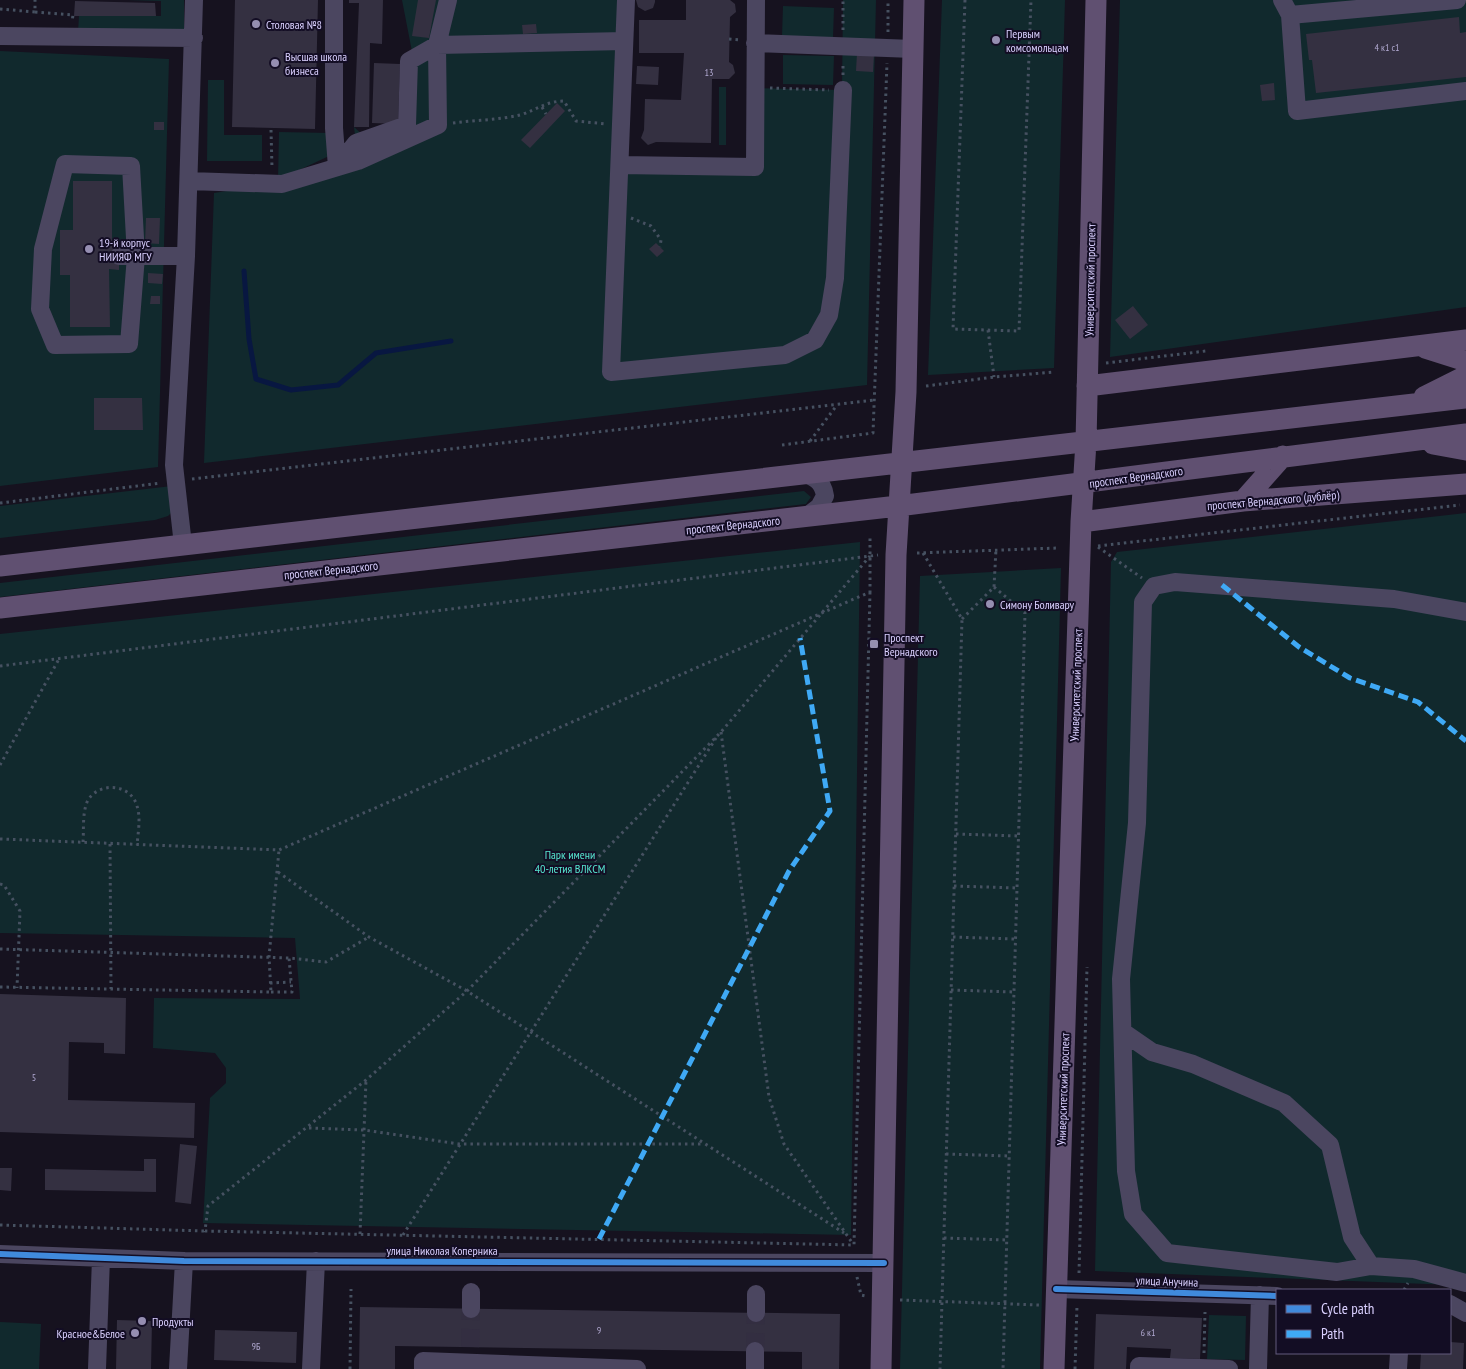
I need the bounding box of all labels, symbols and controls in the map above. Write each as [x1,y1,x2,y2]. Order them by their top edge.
place label: Столовая №8 [266,17,322,32]
marker: Столовая №8 [250,18,262,30]
place label: Первым комсомольцам [1006,26,1068,55]
marker: Первым комсомольцам [990,34,1002,46]
house number: 4 к1 с1 [1374,41,1400,54]
place label: Высшая школа бизнеса [285,49,347,78]
marker: Высшая школа бизнеса [269,57,281,69]
house number: 13 [705,66,714,79]
street label: Университетский проспект [1082,223,1098,336]
place label: 19-й корпус НИИЯФ МГУ [99,235,152,264]
marker: 19-й корпус НИИЯФ МГУ [83,243,95,255]
street label: проспект Вернадского [1088,463,1184,491]
street label: проспект Вернадского (дублёр) [1206,487,1340,513]
street label: проспект Вернадского [685,513,781,537]
street label: проспект Вернадского [283,558,379,582]
place label: Симону Боливару [1000,597,1075,612]
marker: Симону Боливару [984,598,996,610]
street label: Университетский проспект [1067,628,1085,742]
place label: Проспект Вернадского [884,630,938,659]
marker: Проспект Вернадского [868,638,880,650]
park label: Парк имени 40-летия ВЛКСМ [535,847,605,876]
street label: Университетский проспект [1054,1032,1072,1146]
house number: 5 [32,1071,36,1084]
street label: улица Николая Коперника [386,1243,498,1258]
street label: улица Анучина [1136,1272,1199,1290]
legend [1276,1289,1451,1354]
text: Cycle path [1321,1299,1374,1318]
place label: Продукты [152,1314,193,1329]
marker: Продукты [136,1315,148,1327]
house number: 9 [597,1324,601,1337]
text: Path [1321,1324,1344,1343]
place label: Красное&Белое [56,1326,125,1341]
house number: 6 к1 [1141,1326,1156,1339]
marker: Красное&Белое [129,1327,141,1339]
house number: 9Б [252,1340,261,1353]

